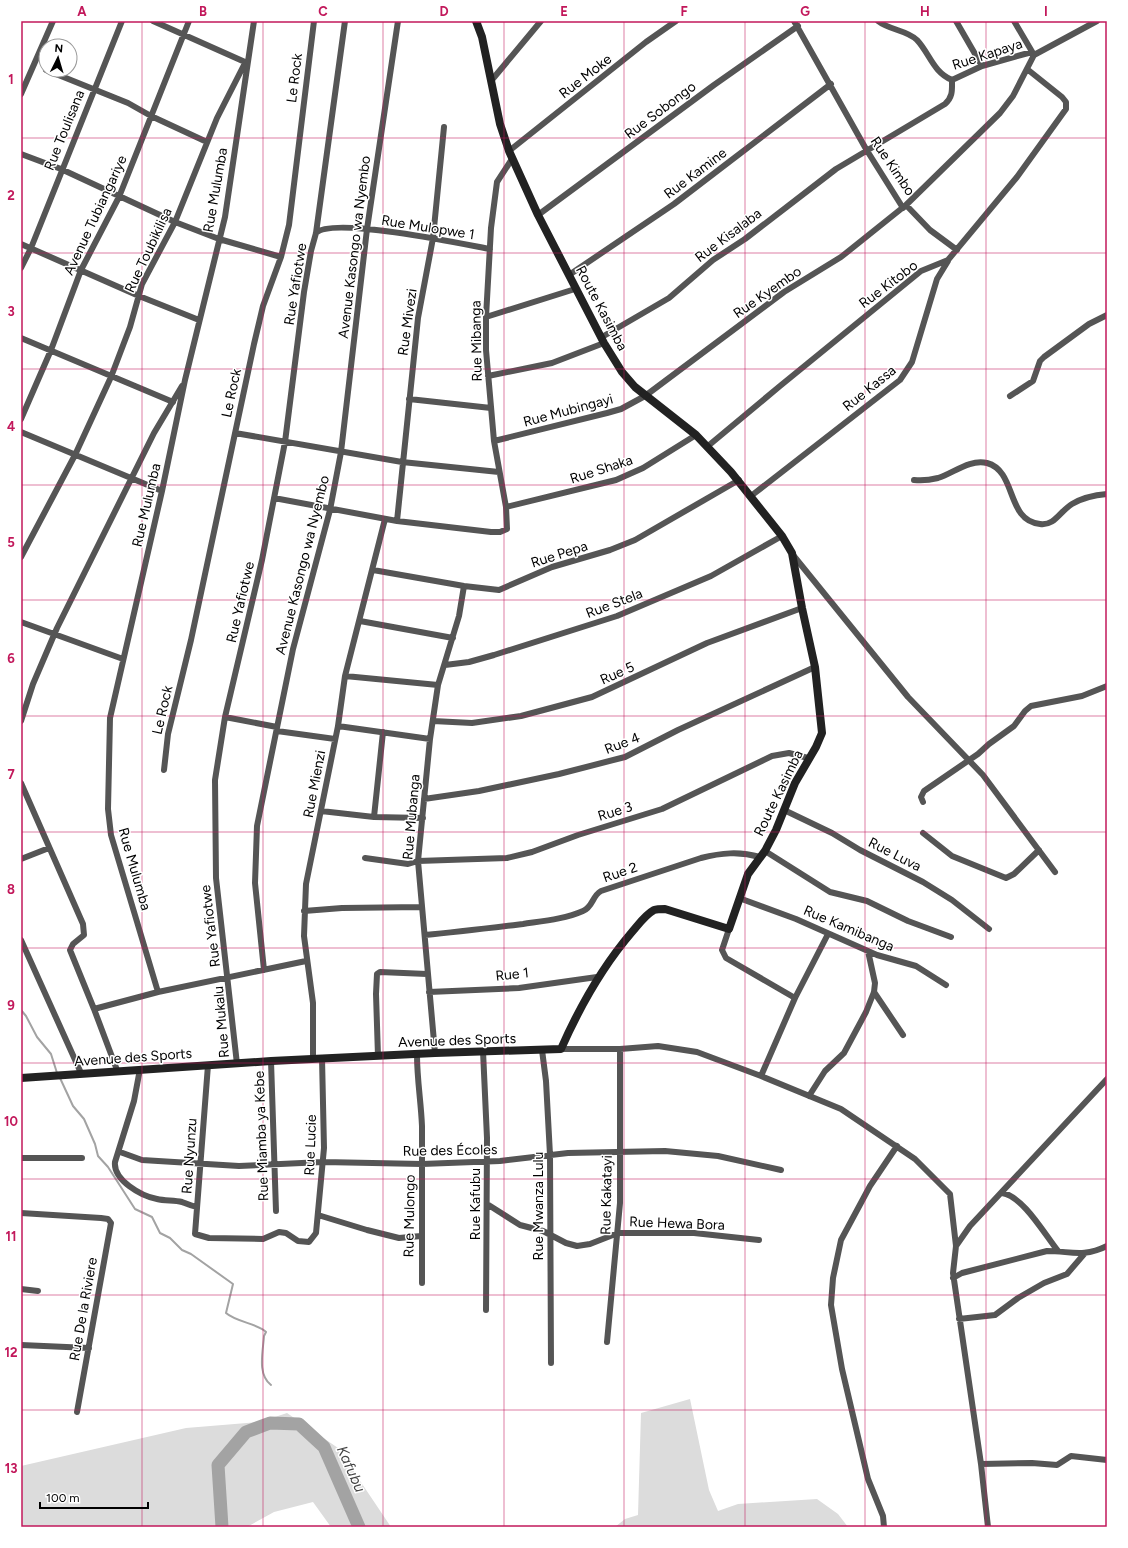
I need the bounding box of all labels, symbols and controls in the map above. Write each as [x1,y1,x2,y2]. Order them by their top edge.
text: A [77,4,87,19]
text: B [199,4,207,19]
text: C [318,4,328,19]
text: D [439,4,449,19]
text: E [560,4,568,19]
text: F [680,4,688,19]
text: G [800,4,810,19]
text: H [920,4,930,19]
text: I [1044,4,1048,19]
street label: Rue Kapaya [950,35,1024,74]
north arrow [38,38,78,78]
text: N [54,42,64,55]
street label: Rue Moke [556,50,615,102]
street label: Le Rock [283,52,306,104]
text: 1 [8,72,14,87]
street label: Rue Sobongo [621,78,699,143]
street label: Rue Toulisana [41,87,88,173]
street label: Rue Kimbo [867,133,919,199]
street label: Rue Kamine [661,144,730,202]
street label: Rue Mulumba [200,147,231,234]
street label: Avenue Tubiangariye [60,152,131,278]
street label: Avenue Kasongo wa Nyembo [335,155,374,339]
text: 2 [7,188,15,203]
street label: Rue Toubikilisa [121,205,176,295]
street label: Rue Kisalaba [692,205,765,266]
street label: Rue Mulopwe 1 [380,212,476,243]
street label: Rue Yafiotwe [281,242,310,326]
street label: Rue Kitobo [856,257,921,312]
street label: Route Kasimba [572,263,631,354]
street label: Rue Kyembo [730,263,805,322]
street label: Rue Mivezi [394,287,421,357]
street label: Rue Mibanga [467,300,486,382]
text: 3 [7,304,15,319]
street label: Rue Kassa [839,362,899,415]
street label: Le Rock [218,367,245,419]
street label: Rue Mubingayi [521,390,615,431]
text: 4 [7,419,15,434]
street label: Rue Shaka [568,451,635,488]
street label: Rue Mulumba [129,462,164,549]
street label: Avenue Kasongo wa Nyembo [272,474,333,656]
text: 5 [7,535,15,550]
street label: Rue Pepa [529,537,590,572]
street label: Rue Yafiotwe [223,560,258,644]
street label: Rue Stela [583,585,645,622]
text: 6 [7,651,15,666]
street label: Rue 5 [597,658,637,688]
street label: Le Rock [149,684,176,736]
street label: Rue 4 [602,729,642,758]
street label: Route Kasimba [750,747,807,839]
street label: Rue Mienzi [300,749,329,819]
text: 7 [7,767,15,782]
street label: Rue Mubanga [399,774,424,861]
street label: Rue 3 [596,798,635,825]
street label: Rue Mulumba [115,826,154,913]
street label: Rue Luva [866,834,924,875]
street label: Rue 2 [601,859,640,886]
text: 8 [7,882,15,897]
street label: Rue Yafiotwe [197,884,224,968]
street label: Rue Kamibanga [801,902,897,955]
street label: Rue 1 [495,964,530,985]
street label: Rue Mukalu [210,985,233,1059]
text: 9 [7,998,15,1013]
street label: Avenue des Sports [398,1030,516,1051]
street label: Avenue des Sports [73,1045,193,1070]
street label: Rue Miamba ya Kebe [251,1070,272,1201]
text: 10 [4,1114,18,1129]
street label: Rue Lucie [301,1114,320,1176]
street label: Rue Nyunzu [178,1117,201,1195]
street label: Rue des Écoles [402,1141,498,1160]
street label: Rue Mwanza Lulu [530,1152,547,1260]
street label: Rue Kakatayi [597,1155,616,1235]
street label: Rue Kafubu [467,1168,484,1240]
street label: Rue Mulongo [400,1175,419,1257]
street label: Rue Hewa Bora [629,1213,725,1234]
text: 11 [6,1229,16,1244]
street label: Rue De la Riviere [66,1256,101,1362]
text: 12 [4,1345,18,1360]
water label: Kafubu [333,1443,369,1495]
text: 13 [5,1461,17,1476]
scale bar [40,1484,148,1510]
text: 100 m [46,1491,80,1505]

